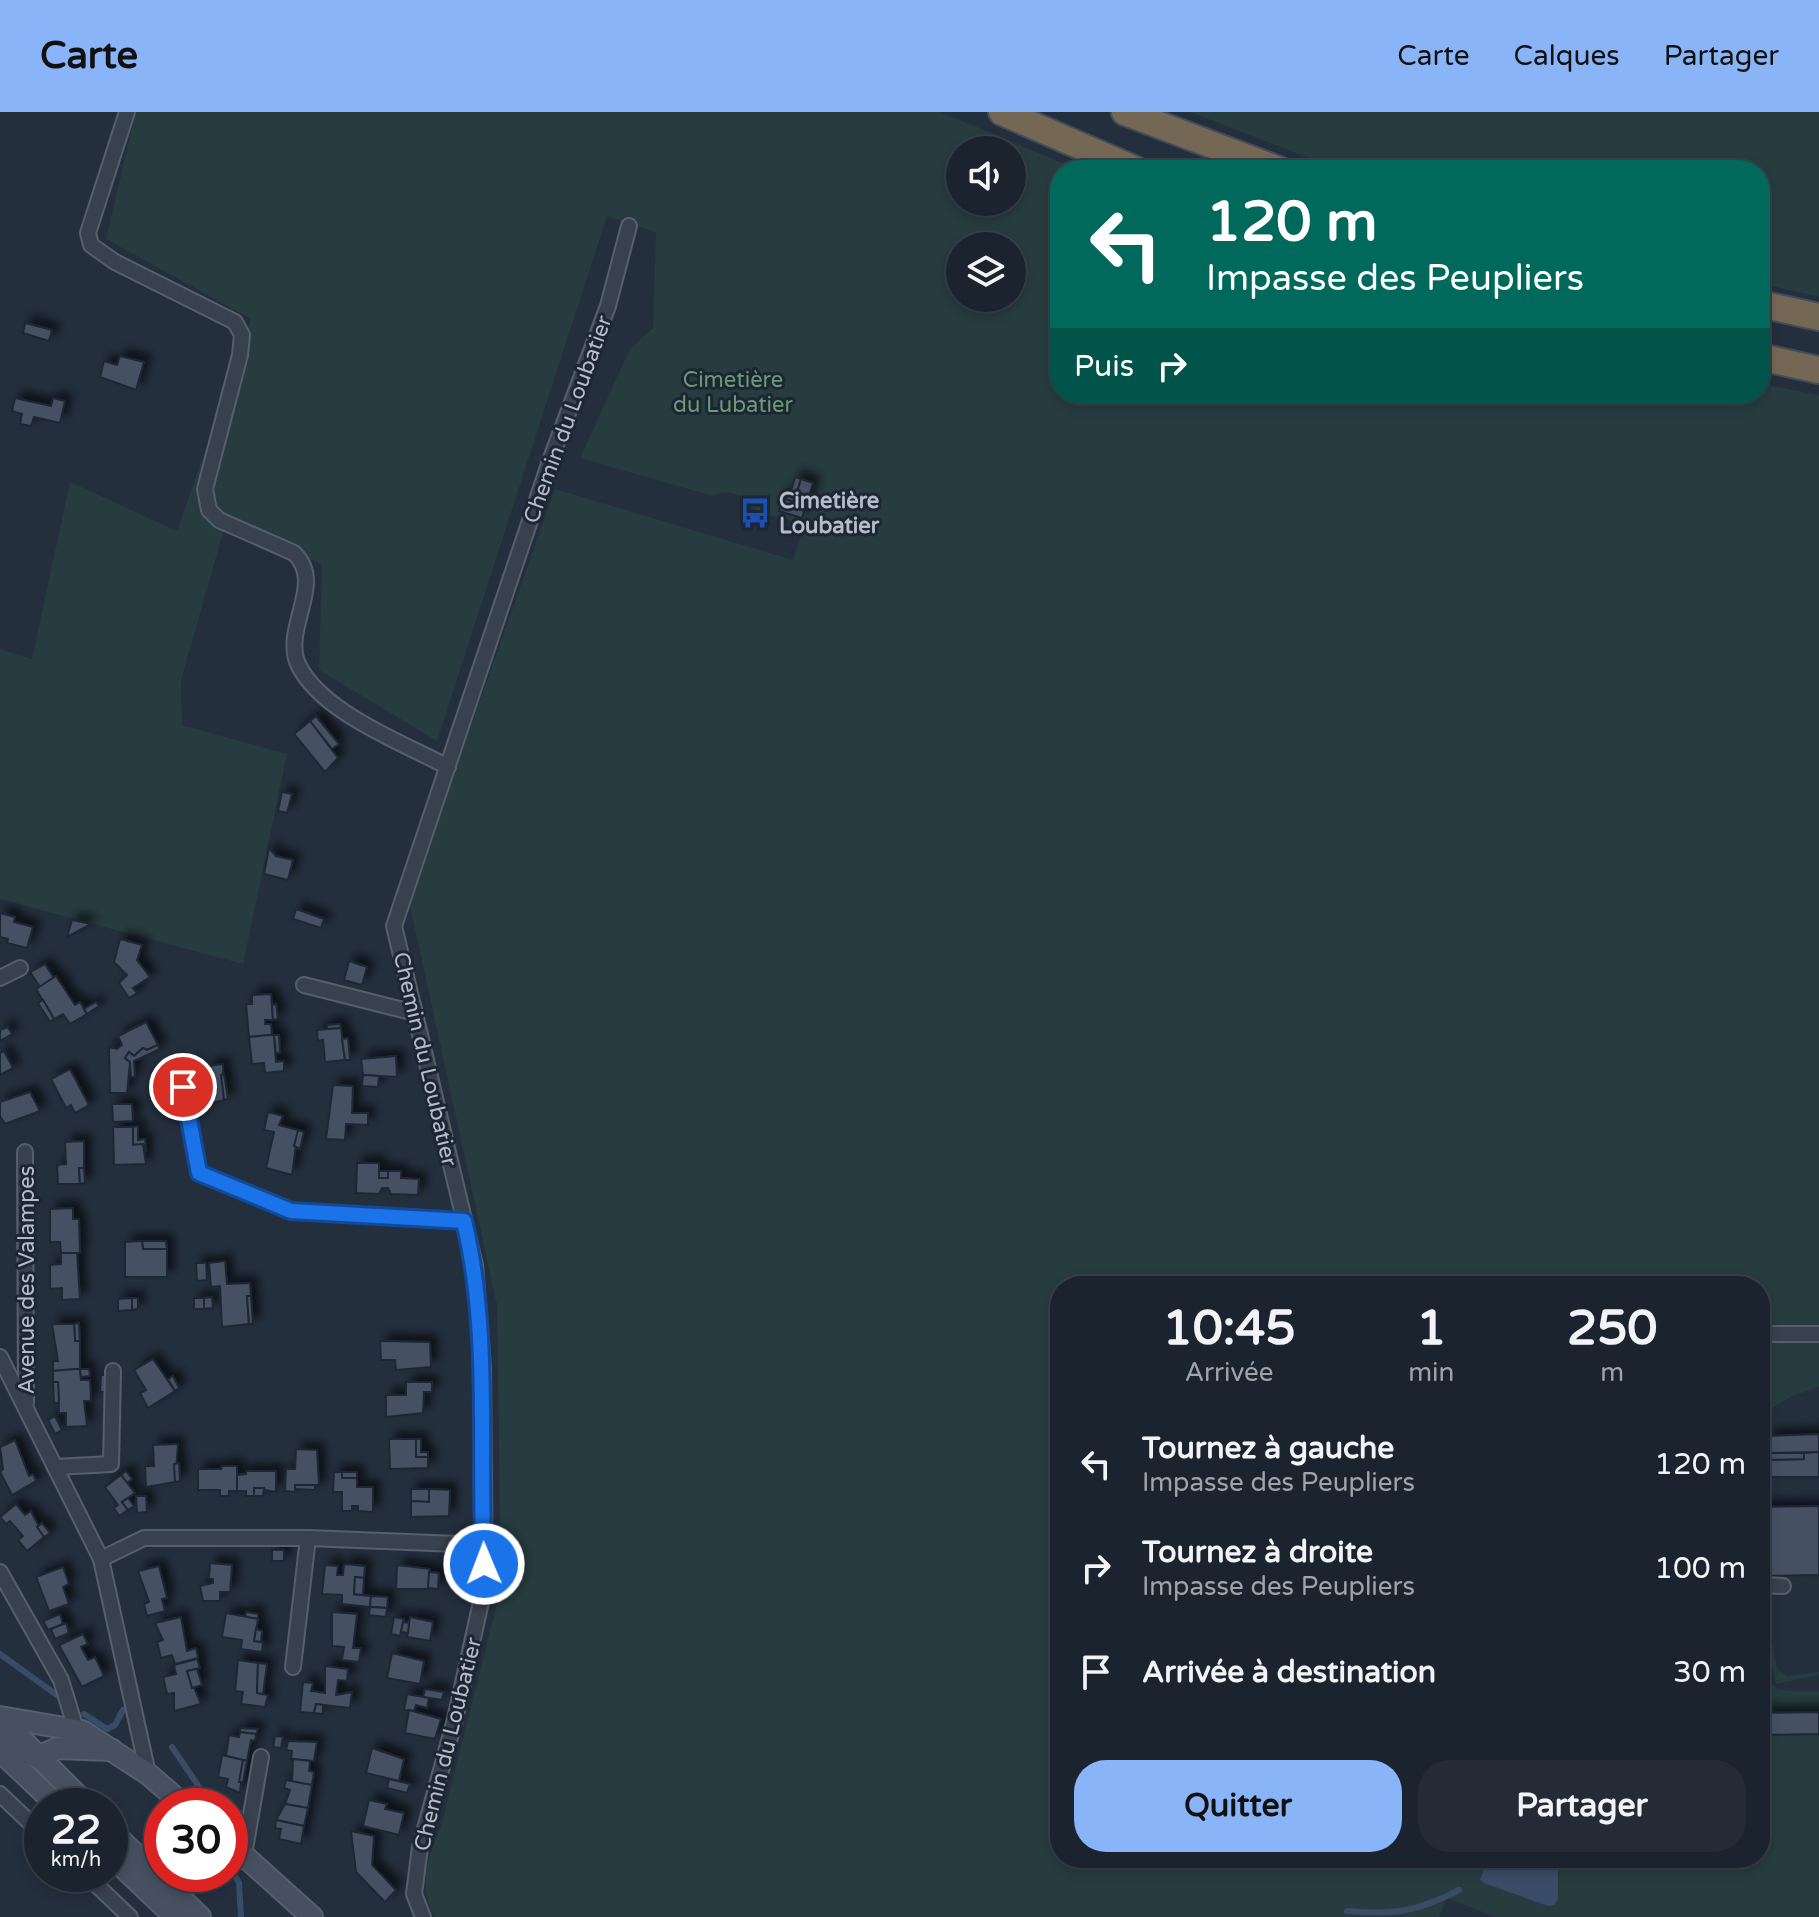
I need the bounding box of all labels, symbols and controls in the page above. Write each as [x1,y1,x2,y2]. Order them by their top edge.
text: Carte [40,33,138,79]
text: Carte [1397,39,1470,73]
text: Calques [1514,39,1620,73]
text: Partager [1664,39,1779,73]
map controls [946,136,1026,312]
button: sound [946,136,1026,216]
text: 120 m [1206,189,1377,256]
icon: left [1074,192,1178,296]
button: layers [946,232,1026,312]
text: Impasse des Peupliers [1206,257,1584,300]
street label: Chemin du Loubatier [518,311,618,527]
icon: right [1150,344,1194,388]
text: Puis [1074,348,1134,385]
park label: Cimetière du Lubatier [673,367,793,418]
place label: Cimetière Loubatier [779,488,880,539]
bus stop icon: Cimetière Loubatier [738,496,772,530]
street label: Chemin du Loubatier [388,950,462,1169]
pin [149,1053,217,1121]
icon: arrive [161,1065,205,1109]
street label: Avenue des Valampes [14,1166,40,1394]
text: 10:45 [1163,1300,1296,1358]
text: 1 [1416,1300,1446,1358]
text: 250 [1567,1300,1657,1358]
text: Arrivée [1185,1357,1273,1388]
text: min [1408,1357,1454,1388]
text: m [1600,1357,1624,1388]
text: Tournez à gauche [1142,1430,1394,1467]
icon: left [1074,1442,1118,1486]
text: 120 m [1654,1446,1746,1483]
text: Impasse des Peupliers [1142,1467,1415,1498]
position arrow [442,1522,526,1606]
text: Tournez à droite [1142,1534,1373,1571]
icon: right [1074,1546,1118,1590]
text: 100 m [1654,1550,1746,1587]
text: Impasse des Peupliers [1142,1571,1415,1602]
street label: Chemin du Loubatier [409,1634,487,1854]
icon: arrive [1074,1650,1118,1694]
text: Arrivée à destination [1142,1654,1436,1691]
text: 30 m [1673,1654,1746,1691]
button: Quitter [1074,1760,1402,1852]
button: Partager [1418,1760,1746,1852]
speed limit sign: 30 [144,1788,248,1892]
text: 22 [51,1806,101,1854]
text: km/h [51,1848,101,1872]

